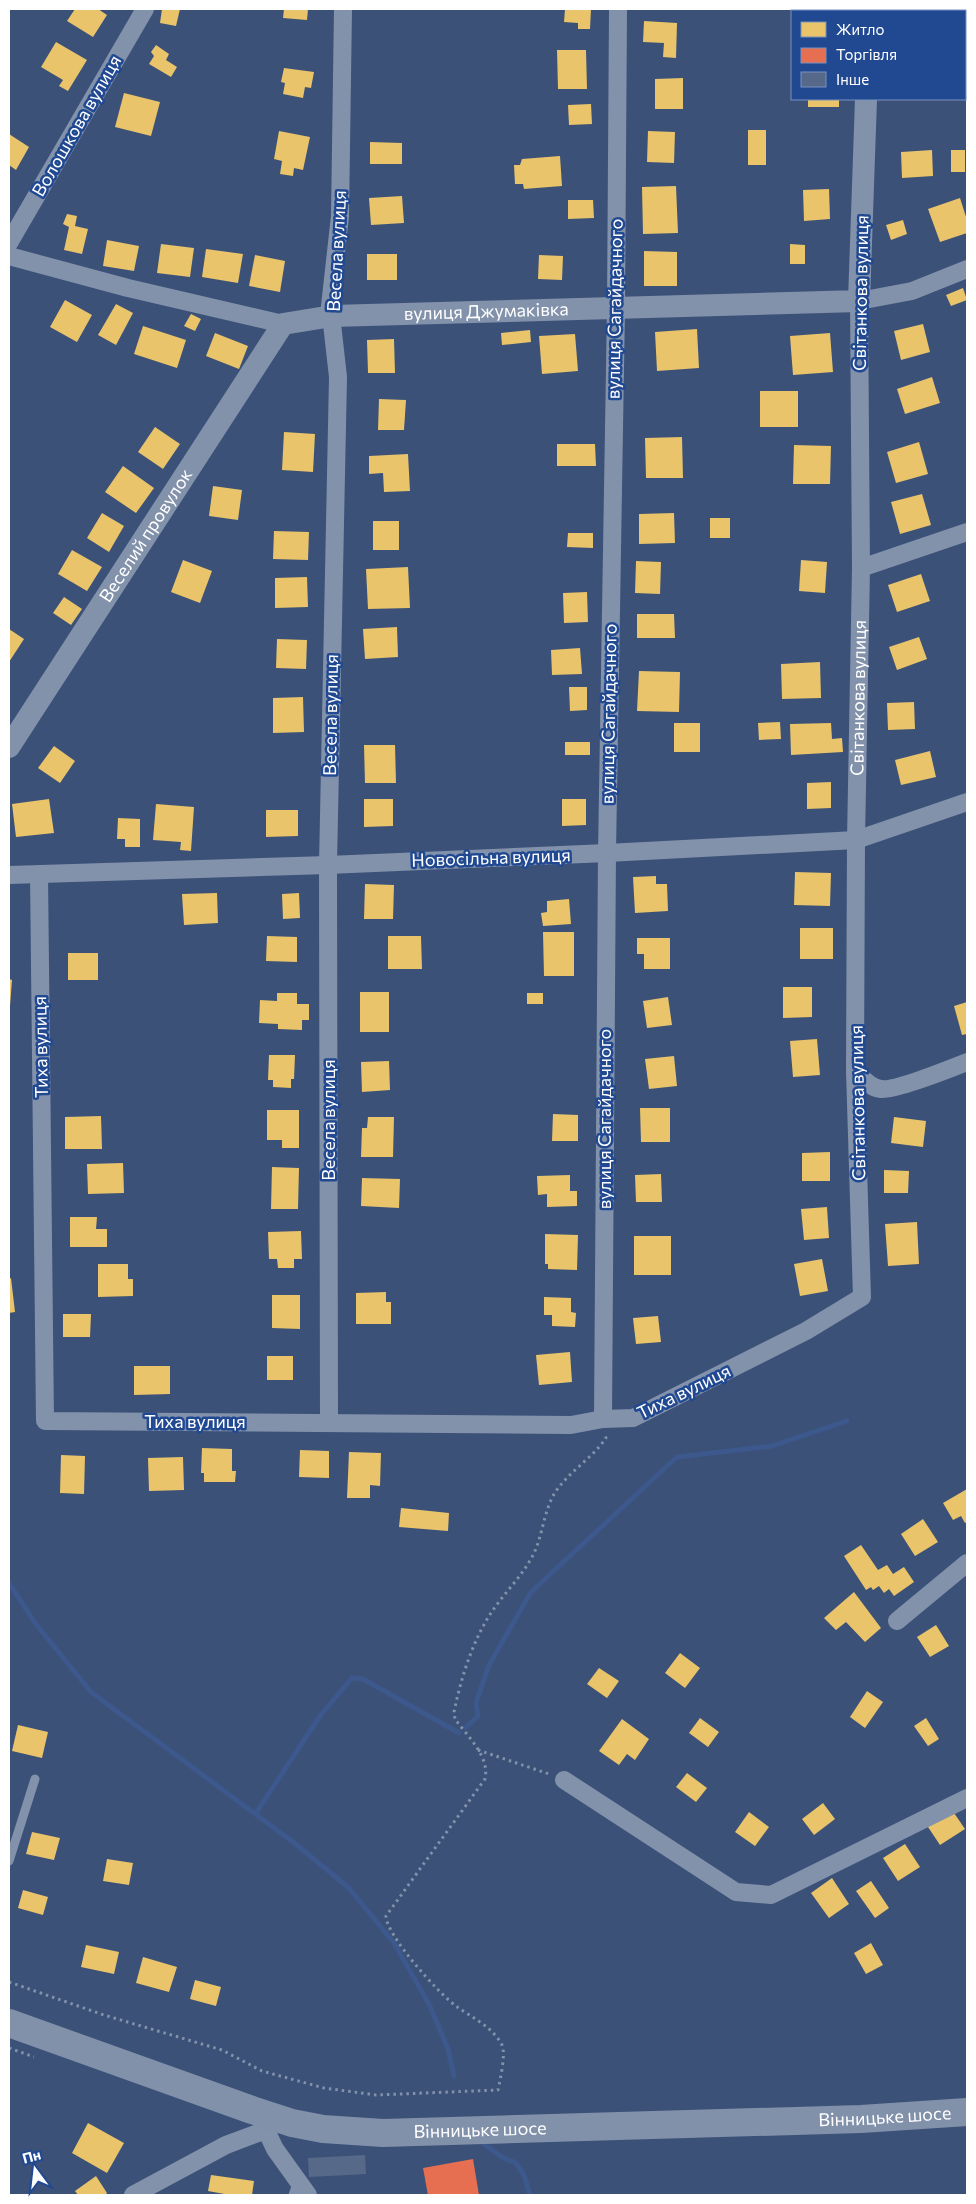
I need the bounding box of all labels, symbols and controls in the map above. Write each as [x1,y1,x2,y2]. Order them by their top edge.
legend [791,10,966,100]
text: Житло [836,20,884,38]
text: Торгівля [836,45,897,63]
street label: Волошкова вулиця [27,51,126,200]
text: Інше [836,70,869,88]
street label: Весела вулиця [322,190,350,312]
street label: Світанкова вулиця [848,215,872,371]
street label: вулиця Сагайдачного [601,219,627,399]
street label: вулиця Джумаківка [404,297,569,324]
street label: Веселий провулок [94,464,197,606]
street label: Світанкова вулиця [845,620,870,776]
street label: вулиця Сагайдачного [595,624,621,804]
street label: Весела вулиця [318,654,342,776]
street label: Новосільна вулиця [411,843,571,871]
street label: Тиха вулиця [28,996,52,1098]
street label: Світанкова вулиця [845,1025,869,1181]
street label: вулиця Сагайдачного [593,1029,615,1209]
street label: Весела вулиця [317,1059,339,1181]
street label: Тиха вулиця [633,1359,734,1423]
street label: Тиха вулиця [144,1410,246,1432]
street label: Вінницьке шосе [818,2101,952,2130]
street label: Вінницьке шосе [413,2116,547,2142]
north arrow [10,2144,60,2194]
text: Пн [20,2145,43,2167]

